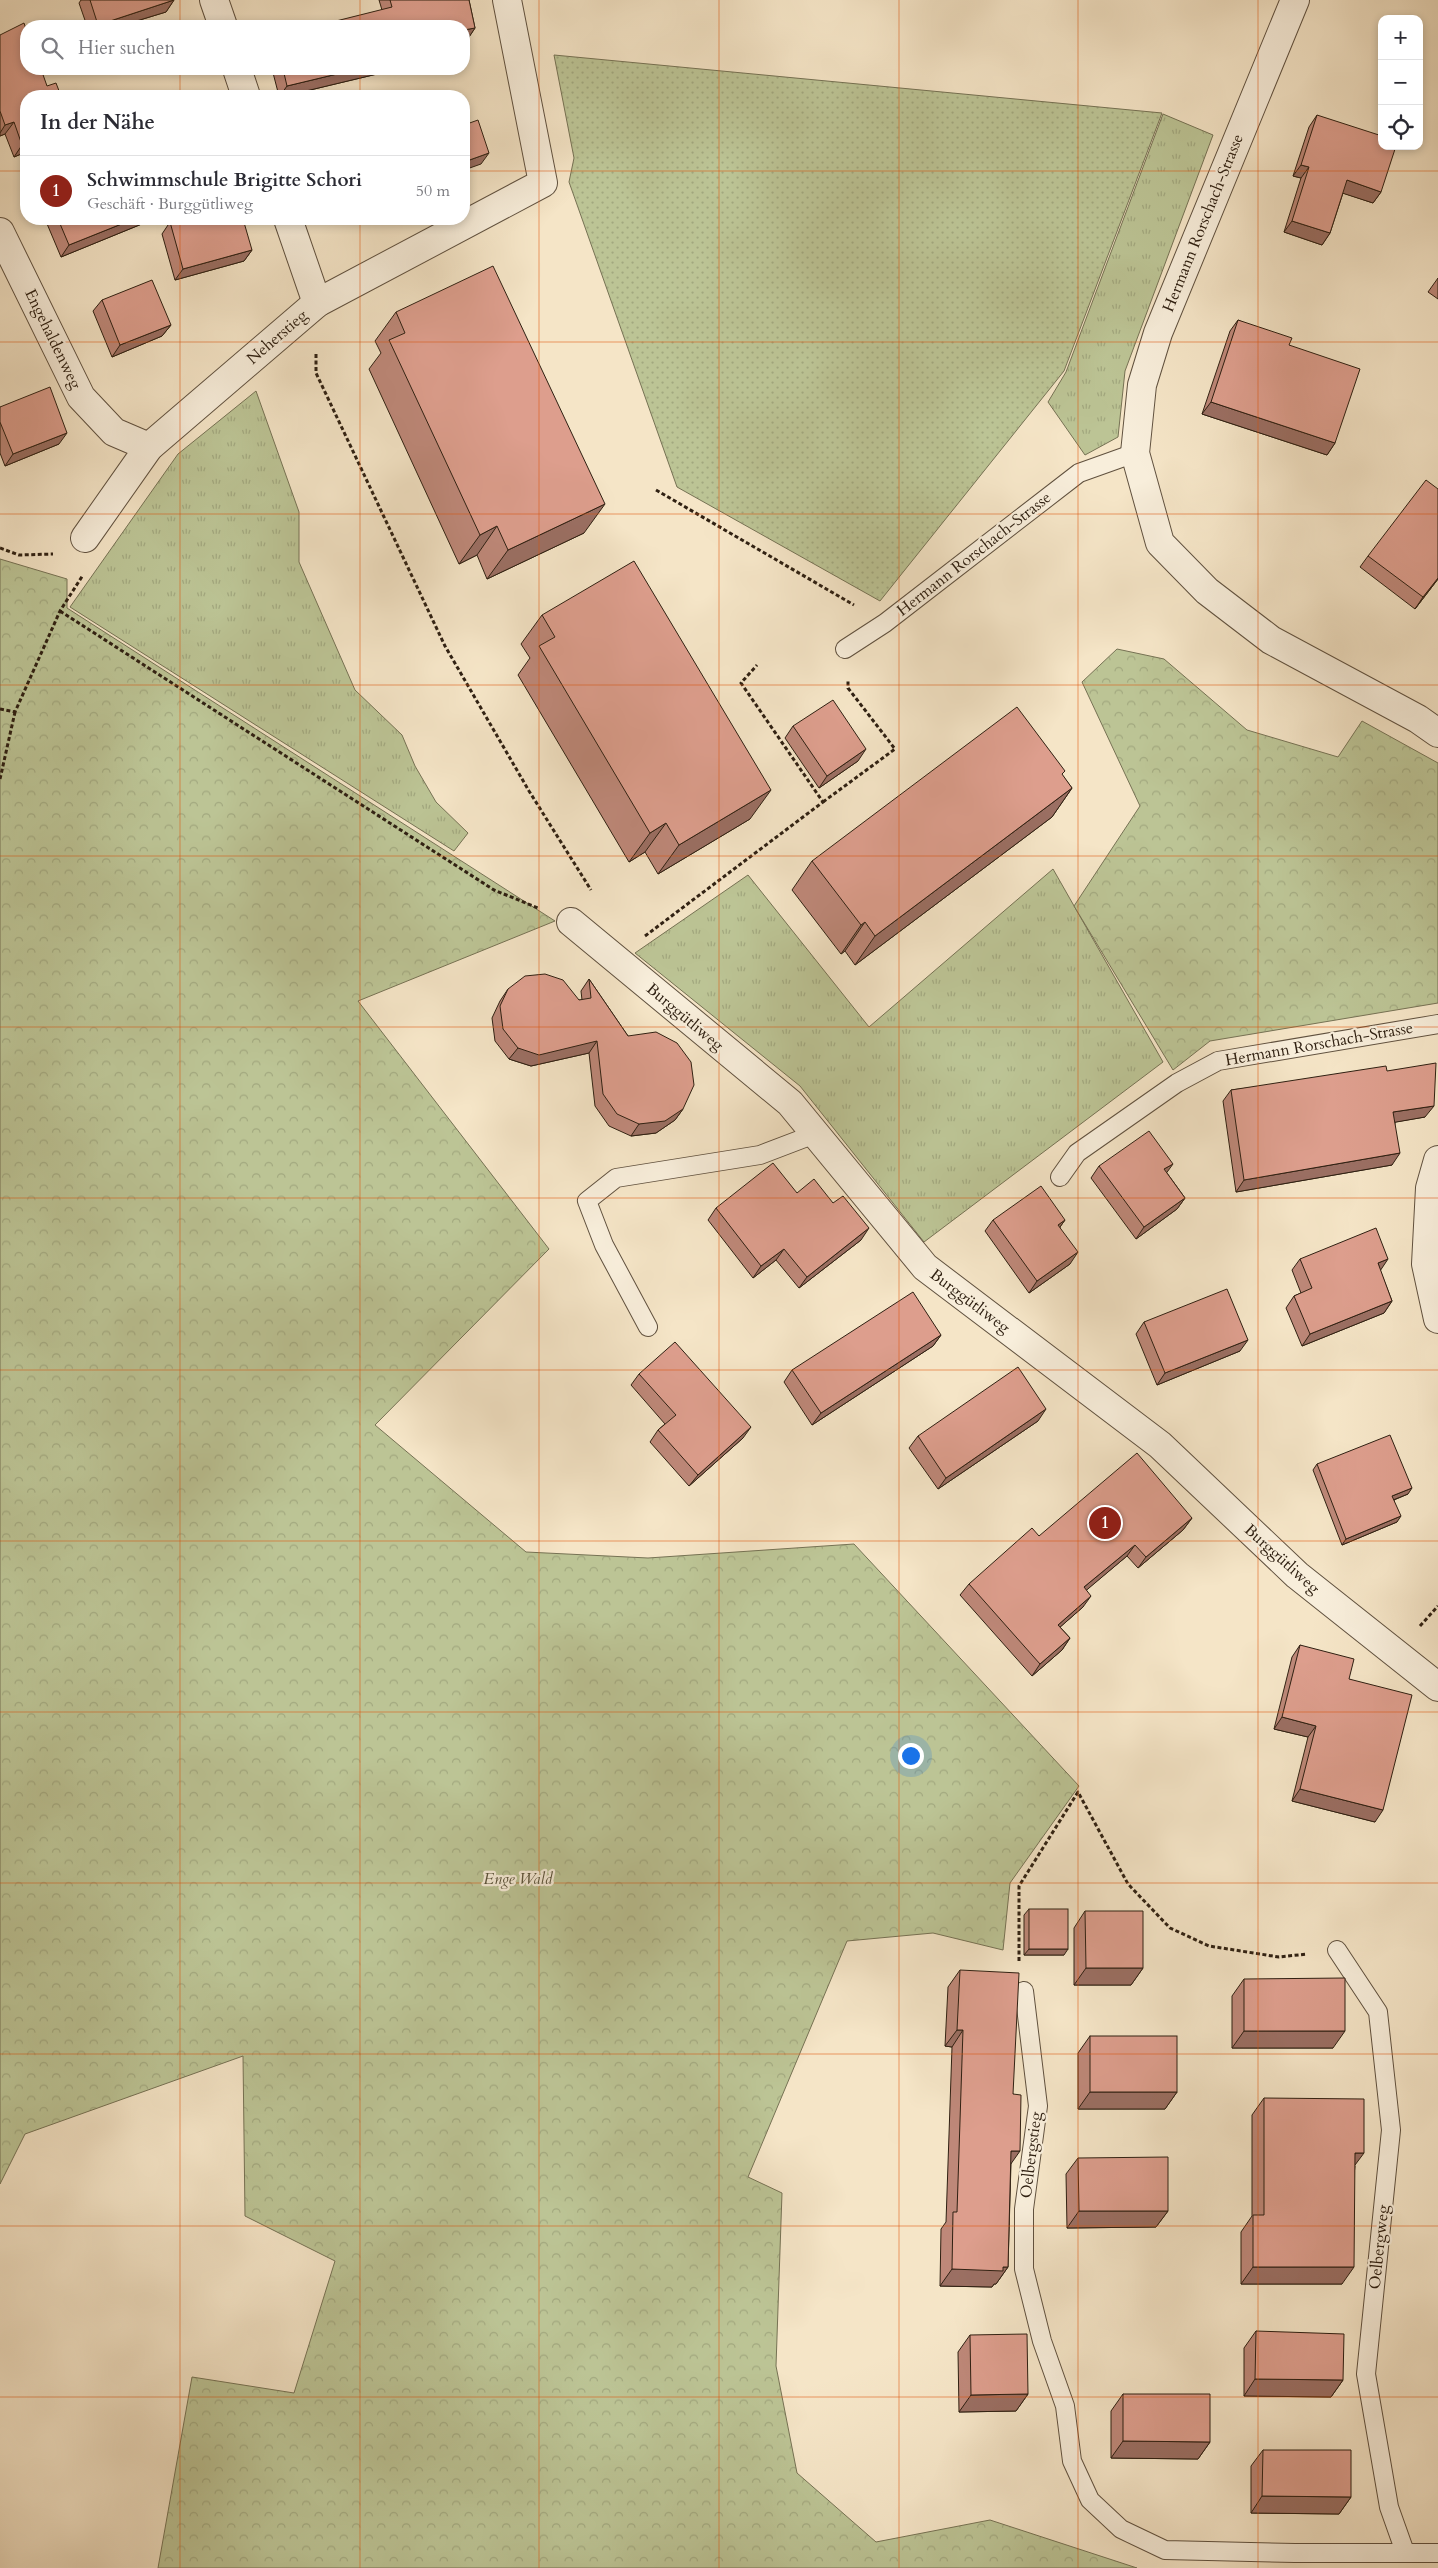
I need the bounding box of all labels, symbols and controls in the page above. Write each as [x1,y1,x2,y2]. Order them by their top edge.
map controls [1378,15,1423,150]
button: + [1378,15,1423,60]
search box [20,20,470,75]
icon: search [38,34,66,62]
text: Hier suchen [78,35,175,61]
button: − [1378,60,1423,105]
button: locate [1378,105,1423,150]
text: In der Nähe [40,108,155,137]
street label: Hermann Rorschach-Strasse [1157,131,1249,315]
text: Schwimmschule Brigitte Schori [87,167,362,193]
text: 1 [52,180,60,202]
text: 50 m [416,180,450,202]
text: Geschäft · Burggütliweg [87,193,253,215]
street label: Engehaldenweg [19,285,87,393]
street label: Neherstieg [242,304,312,370]
street label: Hermann Rorschach-Strasse [892,487,1056,621]
street label: Burggütliweg [642,978,728,1056]
street label: Hermann Rorschach-Strasse [1223,1017,1415,1071]
street label: Burggütliweg [925,1264,1015,1338]
pin: 1 [1089,1504,1121,1542]
street label: Burggütliweg [1239,1519,1325,1599]
your location [898,1743,924,1769]
park label: Enge Wald [484,1868,554,1890]
street label: Oelbergstieg [1015,2110,1047,2200]
street label: Oelbergweg [1364,2204,1394,2290]

